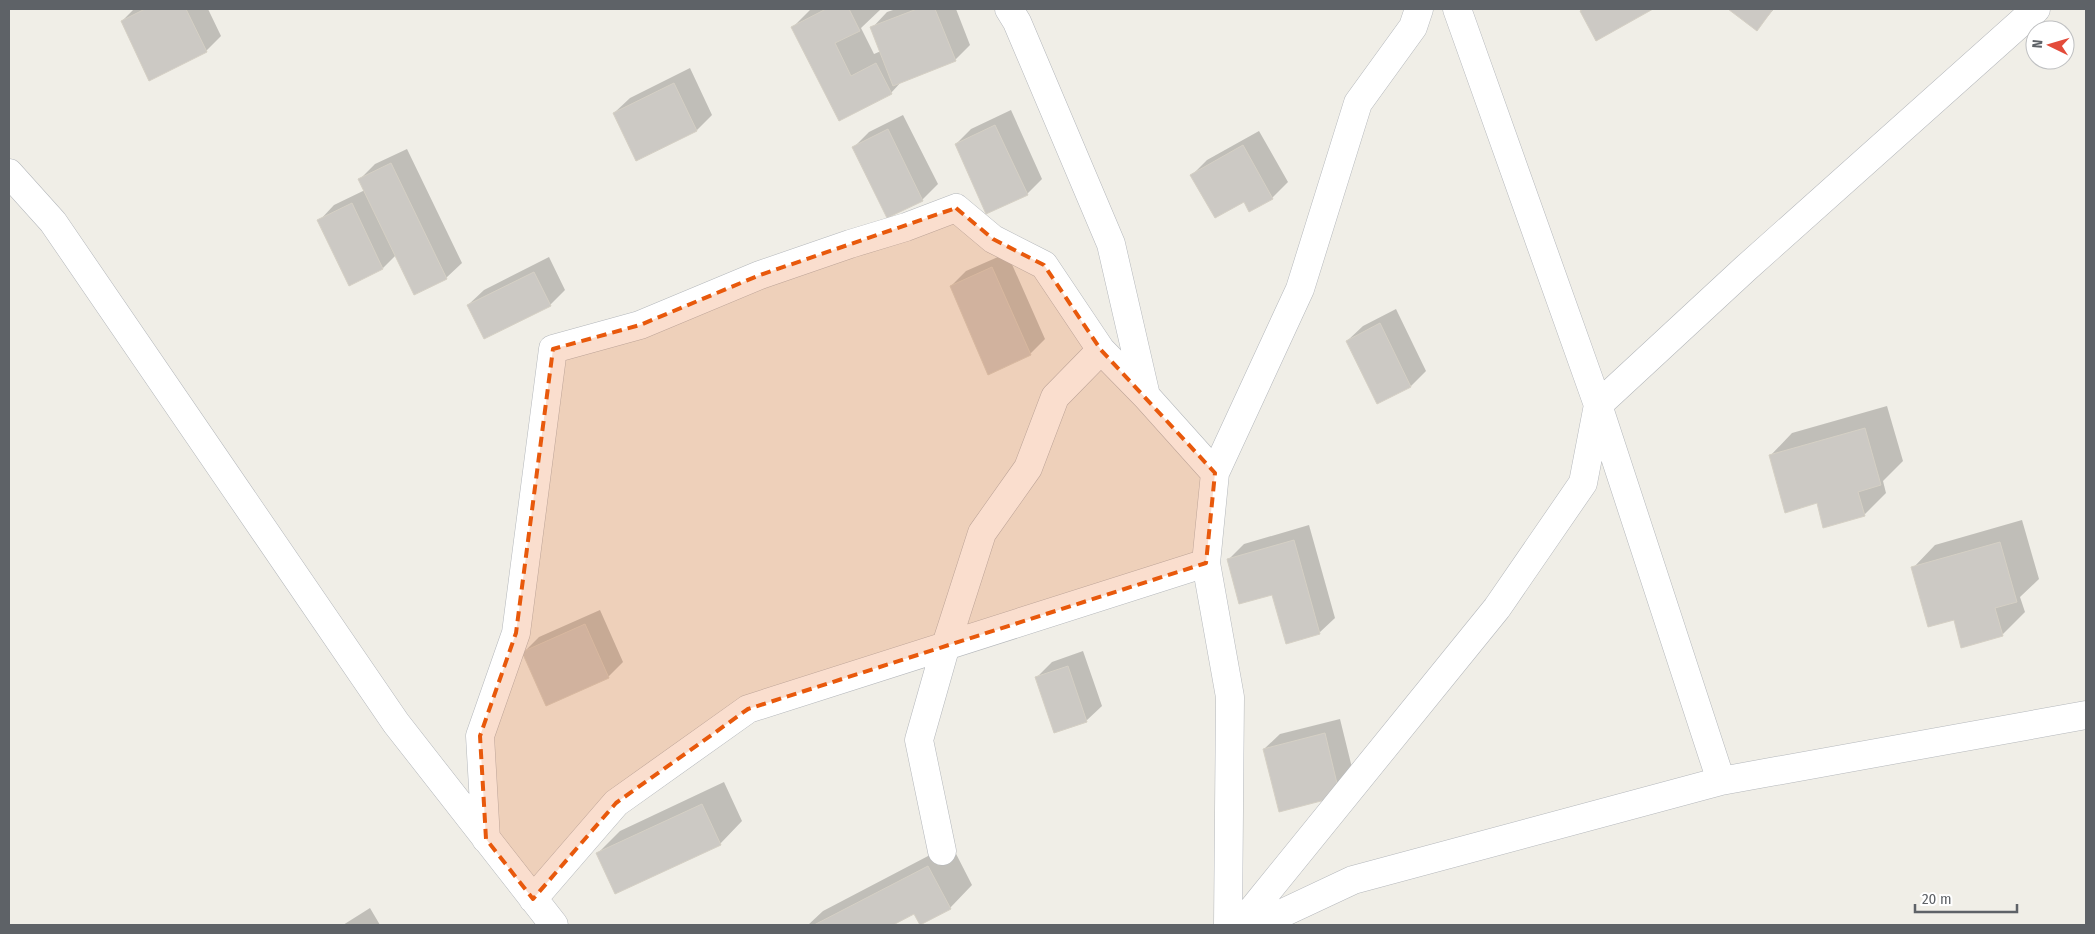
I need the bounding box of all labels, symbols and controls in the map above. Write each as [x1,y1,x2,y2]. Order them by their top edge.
north arrow [2025,20,2075,70]
text: N [2029,39,2046,49]
scale bar [1915,882,2018,914]
text: 20 m [1922,890,1952,908]

